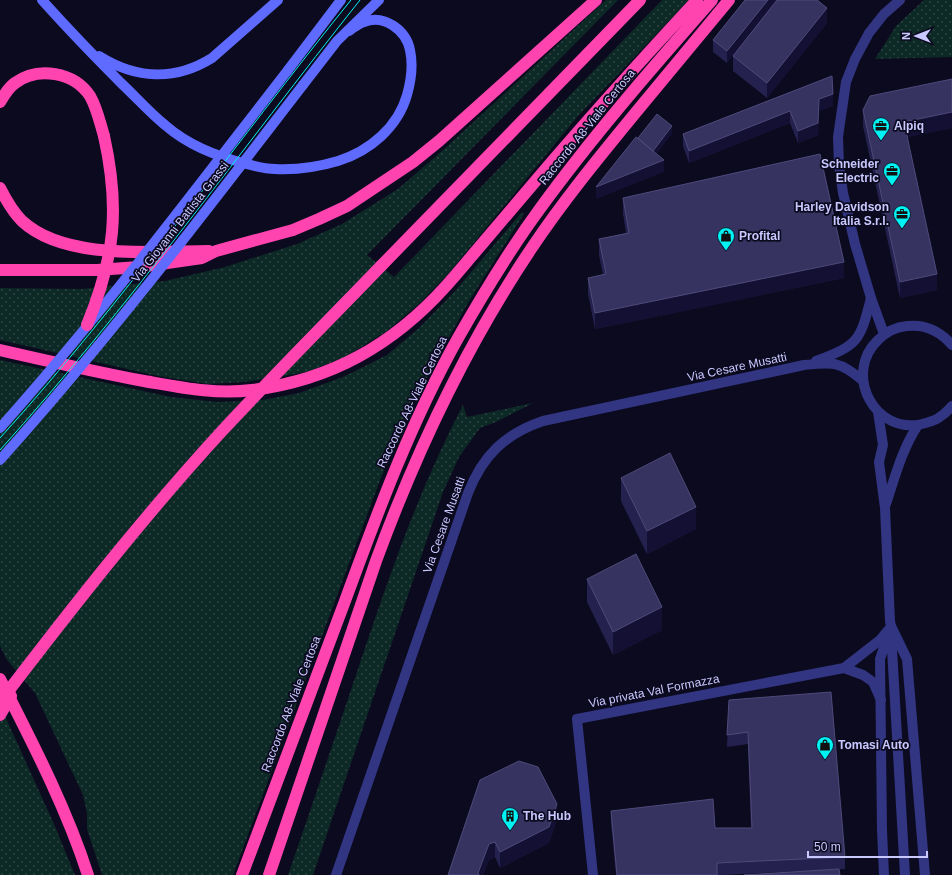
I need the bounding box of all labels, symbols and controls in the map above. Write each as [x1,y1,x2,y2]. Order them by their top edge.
north arrow [896,16,936,56]
text: N [900,32,912,40]
street label: Raccordo A8-Viale Certosa [536,66,638,188]
office icon: Alpiq [871,116,891,141]
place label: Alpiq [894,119,924,133]
place label: Schneider Electric [821,157,879,185]
street label: Via Giovanni Battista Grassi [129,159,231,285]
office icon: Schneider Electric [882,161,902,186]
place label: Harley Davidson Italia S.r.l. [795,200,889,228]
office icon: Harley Davidson Italia S.r.l. [892,204,912,229]
shop icon: Profital [716,226,736,251]
place label: Profital [739,229,780,243]
street label: Raccordo A8-Viale Certosa [374,334,450,470]
street label: Via Cesare Musatti [686,350,788,384]
street label: Via Cesare Musatti [420,475,468,575]
street label: Raccordo A8-Viale Certosa [259,634,324,774]
street label: Via privata Val Formazza [587,671,721,711]
shop icon: Tomasi Auto [815,735,835,760]
place label: Tomasi Auto [838,738,909,752]
building icon: The Hub [500,806,520,831]
place label: The Hub [523,809,571,823]
scale bar [808,833,927,859]
text: 50 m [814,840,841,854]

